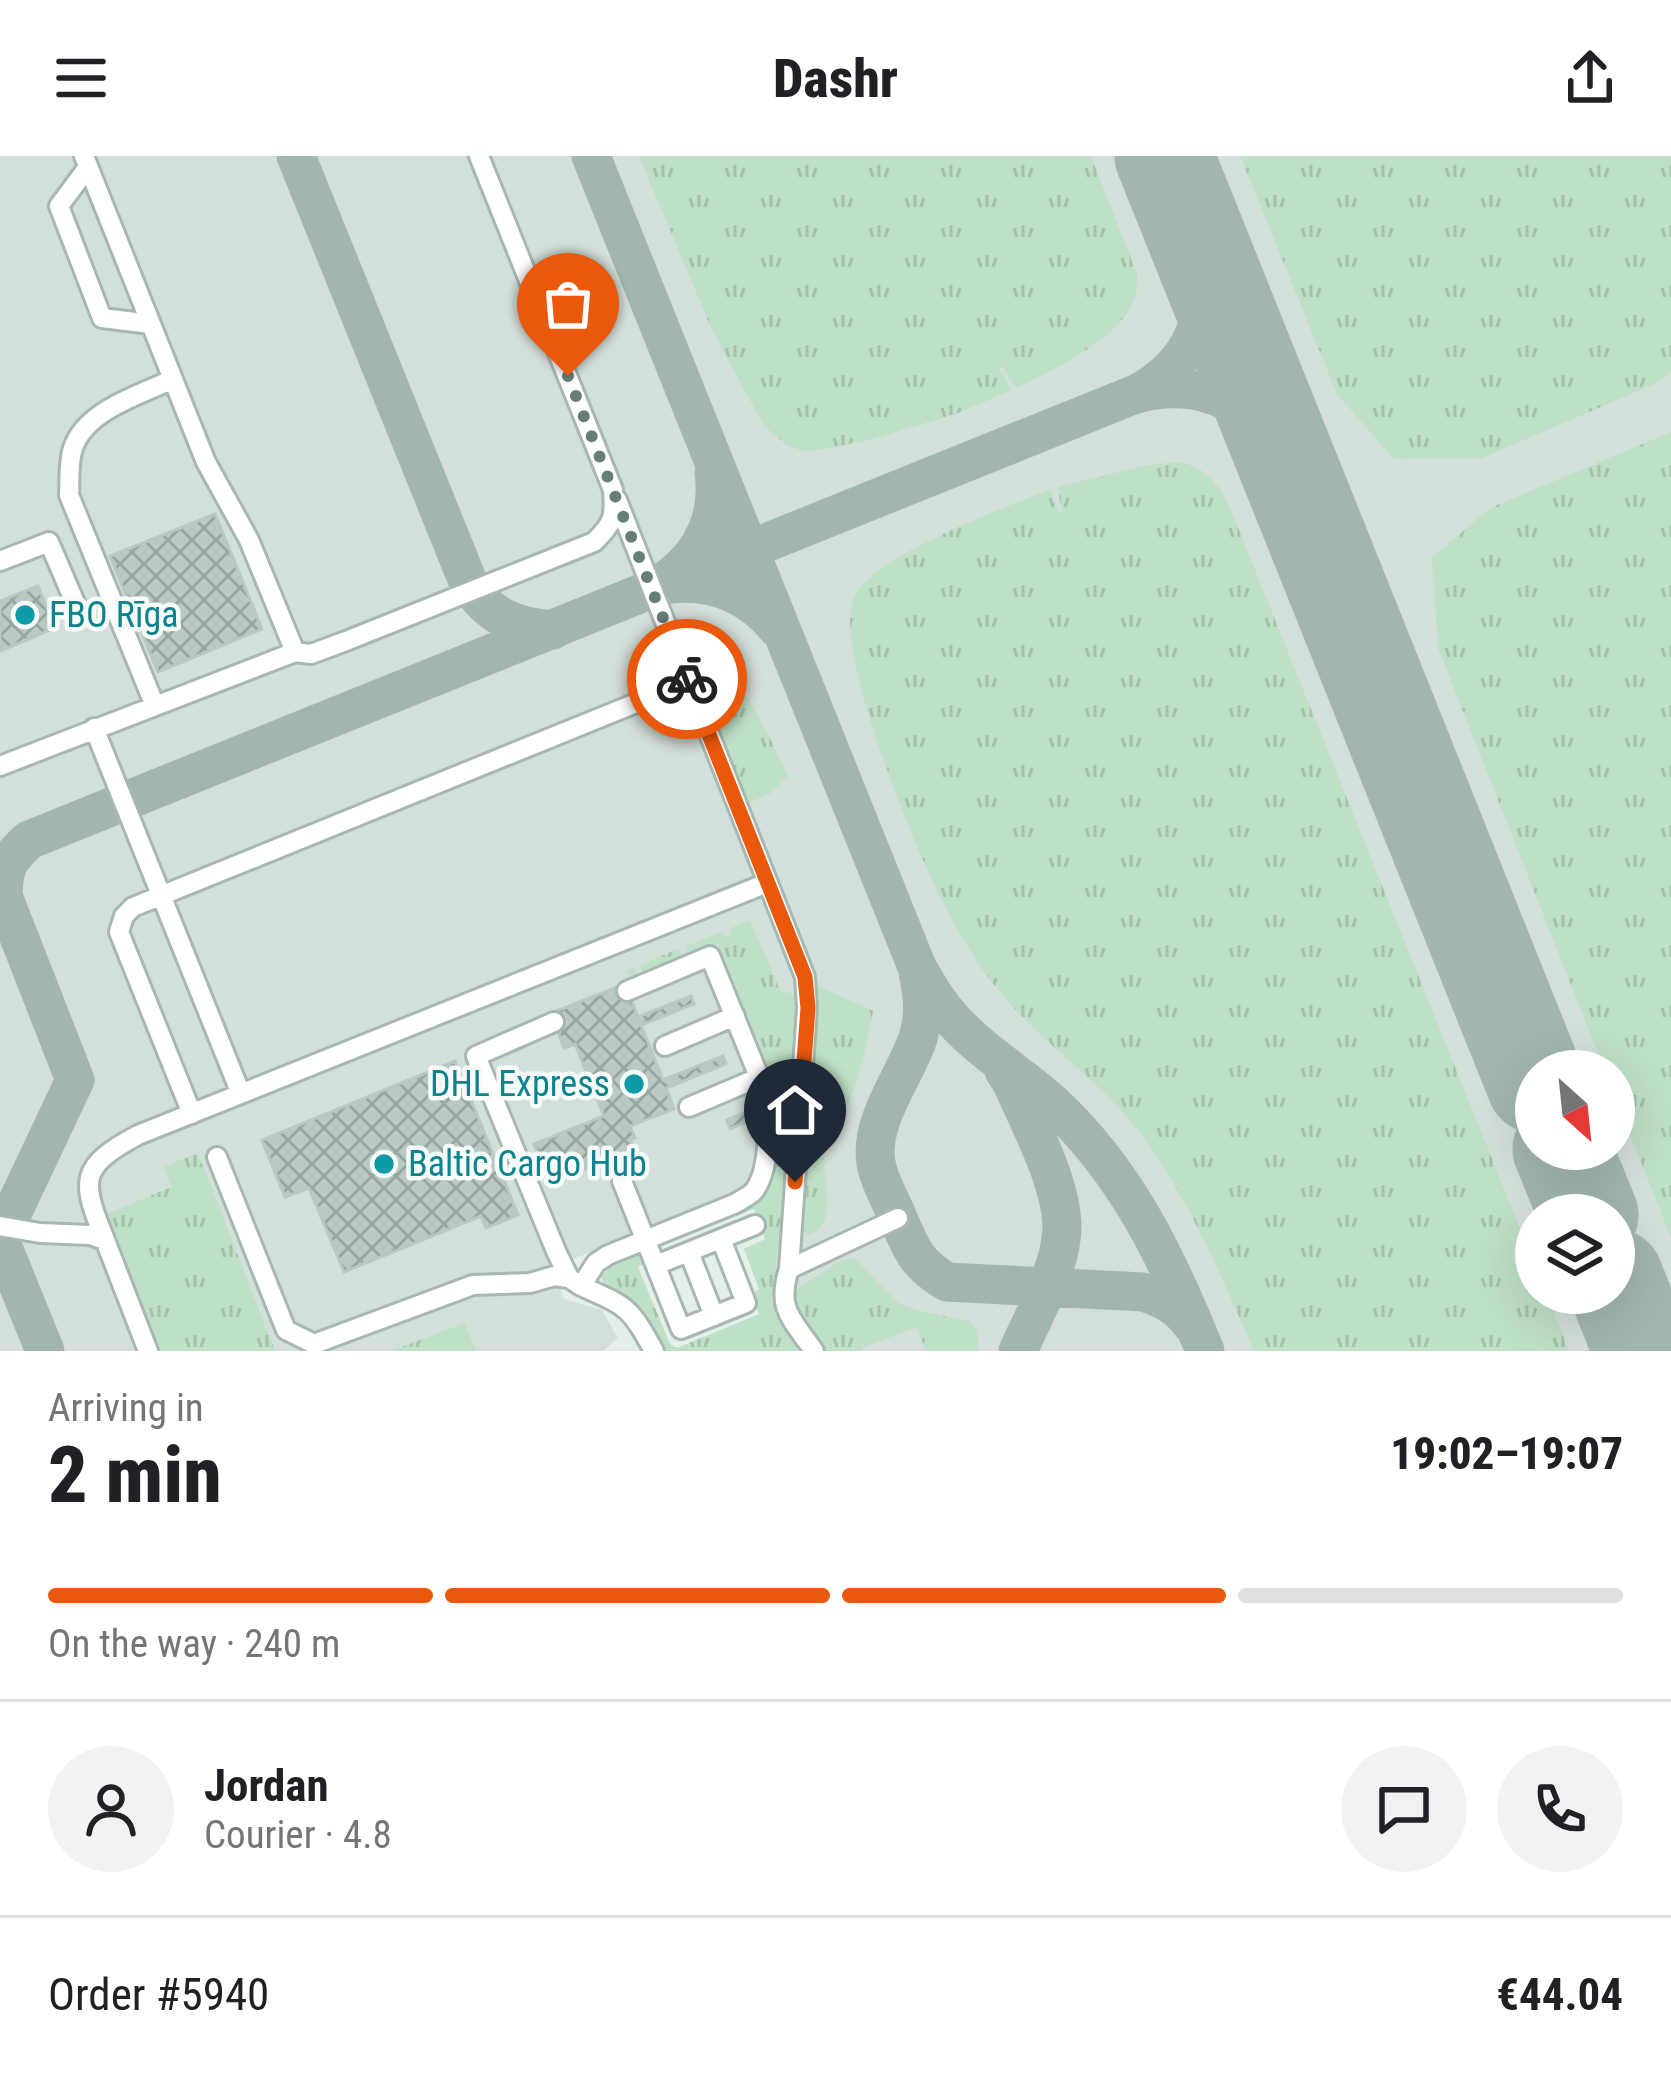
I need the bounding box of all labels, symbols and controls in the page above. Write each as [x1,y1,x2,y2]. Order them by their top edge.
icon: menu [48,45,114,111]
icon: share [1557,45,1623,111]
text: Dashr [773,47,898,110]
pin [517,253,619,376]
icon: bag [535,271,601,337]
place label: FBO Rīga [49,594,178,636]
marker: FBO Rīga [12,602,38,628]
courier [627,619,747,739]
icon: bike [654,646,720,712]
north arrow [1515,1050,1635,1170]
map controls [1515,1050,1635,1314]
pin [744,1059,846,1182]
place label: DHL Express [430,1063,610,1105]
marker: DHL Express [621,1071,647,1097]
icon: home [762,1077,828,1143]
place label: Baltic Cargo Hub [408,1143,647,1185]
marker: Baltic Cargo Hub [371,1151,397,1177]
button: layers [1515,1194,1635,1314]
text: Arriving in [48,1385,204,1431]
text: 19:02–19:07 [1390,1427,1623,1480]
text: 2 min [48,1430,222,1521]
text: On the way · 240 m [48,1621,340,1667]
button: person [48,1746,174,1872]
button: chat [1341,1746,1467,1872]
button: phone [1497,1746,1623,1872]
text: Jordan [204,1759,329,1812]
text: Courier · 4.8 [204,1812,392,1858]
text: Order #5940 [48,1968,269,2021]
text: €44.04 [1496,1968,1623,2021]

